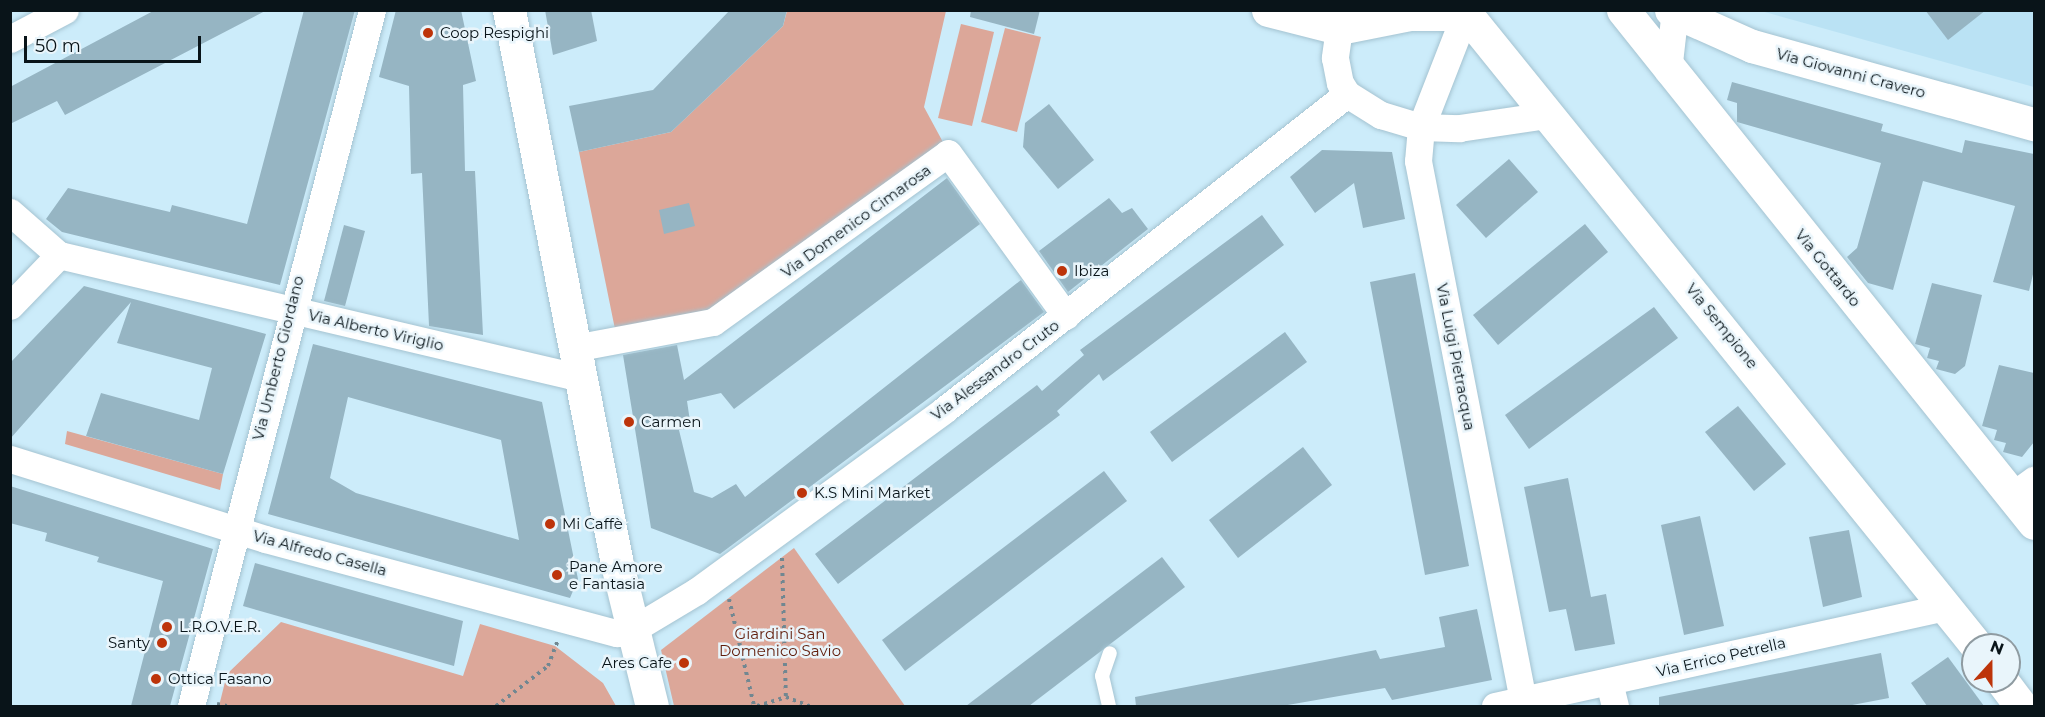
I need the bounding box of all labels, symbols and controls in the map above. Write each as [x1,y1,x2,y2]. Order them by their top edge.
scale bar [27,24,204,62]
place label: Coop Respighi [440,24,549,42]
marker: Coop Respighi [421,26,435,40]
text: 50 m [35,35,81,57]
street label: Via Giovanni Cravero [1774,44,1928,102]
street label: Via Domenico Cimarosa [778,161,934,281]
street label: Via Gottardo [1791,226,1865,310]
place label: Ibiza [1074,262,1109,280]
marker: Ibiza [1055,264,1069,278]
street label: Via Umberto Giordano [249,274,307,442]
street label: Via Sempione [1682,280,1762,372]
street label: Via Luigi Pietracqua [1433,282,1479,432]
street label: Via Alberto Viriglio [307,306,445,354]
street label: Via Alessandro Cruto [927,316,1063,424]
place label: Carmen [641,413,701,431]
marker: Carmen [622,415,636,429]
place label: K.S Mini Market [814,484,930,502]
marker: K.S Mini Market [795,486,809,500]
place label: Mi Caffè [562,515,623,533]
marker: Mi Caffè [543,517,557,531]
street label: Via Alfredo Casella [251,526,389,580]
place label: Pane Amore e Fantasia [569,557,662,592]
marker: Pane Amore e Fantasia [550,568,564,582]
place label: L.R.O.V.E.R. [179,618,261,636]
marker: L.R.O.V.E.R. [160,620,174,634]
park label: Giardini San Domenico Savio [719,624,841,659]
street label: Via Errico Petrella [1655,633,1787,681]
north arrow [1961,633,2021,693]
place label: Santy [108,634,150,652]
marker: Santy [155,636,169,650]
text: N [1987,636,2006,659]
place label: Ares Cafe [602,654,672,672]
marker: Ares Cafe [677,656,691,670]
place label: Ottica Fasano [168,670,272,688]
marker: Ottica Fasano [149,672,163,686]

